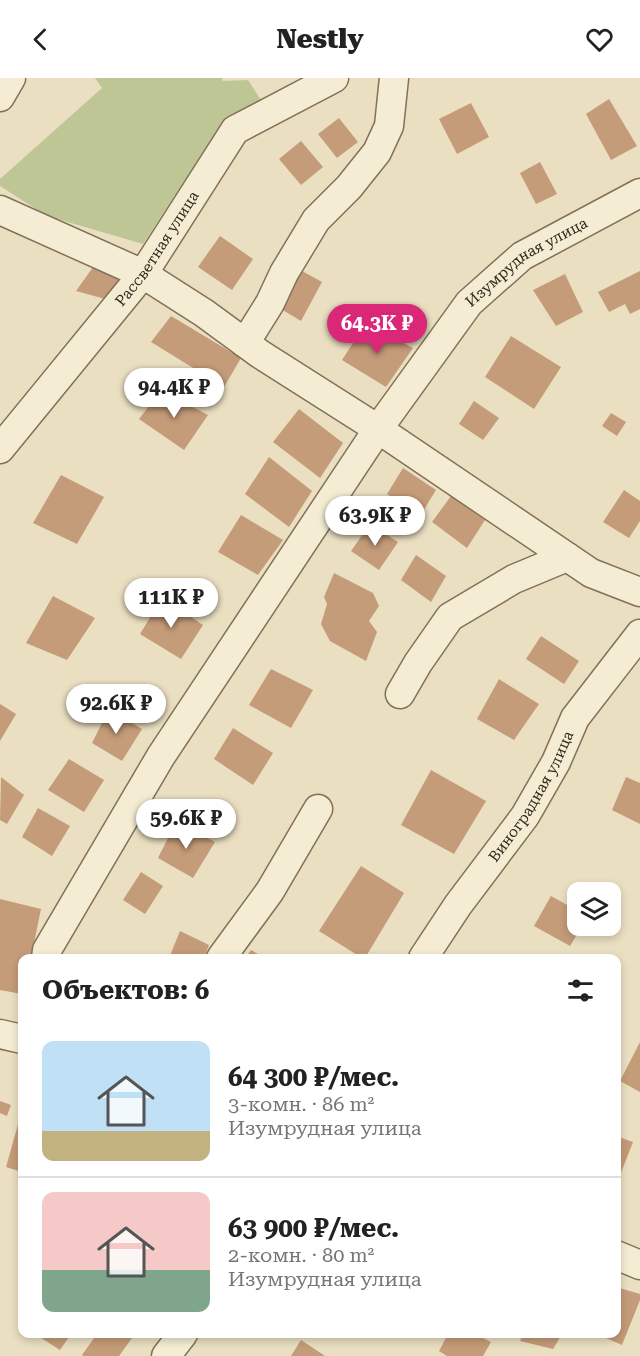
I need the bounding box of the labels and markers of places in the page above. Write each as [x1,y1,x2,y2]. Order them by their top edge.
pin: 64.3K ₽ [322,304,432,355]
pin: 94.4K ₽ [119,368,229,419]
pin: 63.9K ₽ [320,496,430,547]
pin: 111K ₽ [122,578,220,629]
pin: 92.6K ₽ [61,684,171,735]
pin: 59.6K ₽ [131,799,241,850]

